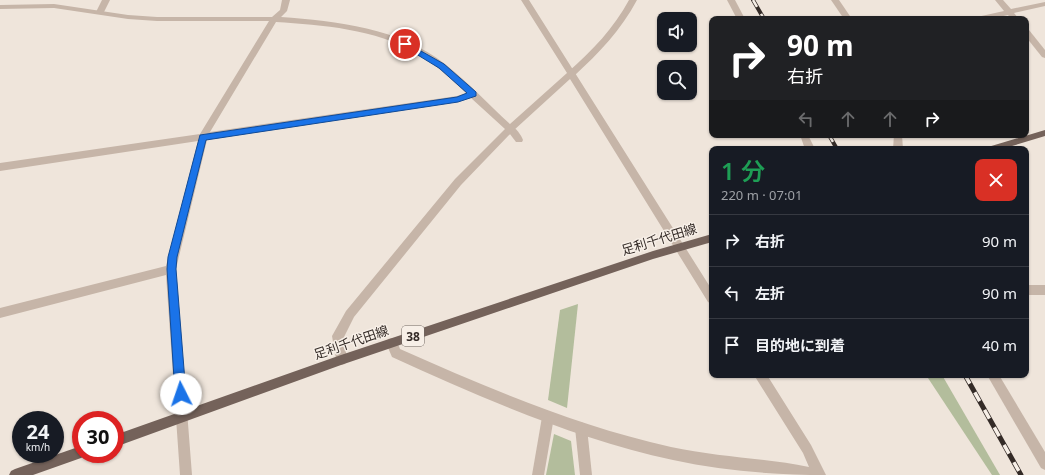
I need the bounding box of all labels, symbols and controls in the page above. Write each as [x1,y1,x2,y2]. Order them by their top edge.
map controls [657,12,697,100]
button: sound [657,12,697,52]
text: 90 m [787,26,854,64]
pin [388,27,422,61]
icon: right [721,32,773,84]
icon: arrive [394,33,416,55]
button: search [657,60,697,100]
text: 右折 [787,64,823,88]
icon: left [795,108,817,130]
icon: ahead [837,108,859,130]
icon: ahead [879,108,901,130]
icon: right [921,108,943,130]
text: 1 分 [721,154,765,187]
button: close [975,159,1017,201]
text: 220 m · 07:01 [721,186,802,204]
street label: 足利千代田線 [619,219,699,259]
icon: right [721,230,743,252]
text: 右折 [755,231,785,251]
text: 90 m [982,231,1017,251]
icon: left [721,282,743,304]
text: 左折 [755,283,785,303]
text: 90 m [982,283,1017,303]
street label: 足利千代田線 [311,321,391,363]
road number: 38 [402,326,424,346]
icon: arrive [721,334,743,356]
text: 目的地に到着 [755,335,845,355]
text: 40 m [982,335,1017,355]
position arrow [160,373,202,415]
speed limit sign: 30 [72,411,124,463]
text: 24 [27,418,49,445]
text: km/h [26,440,50,454]

